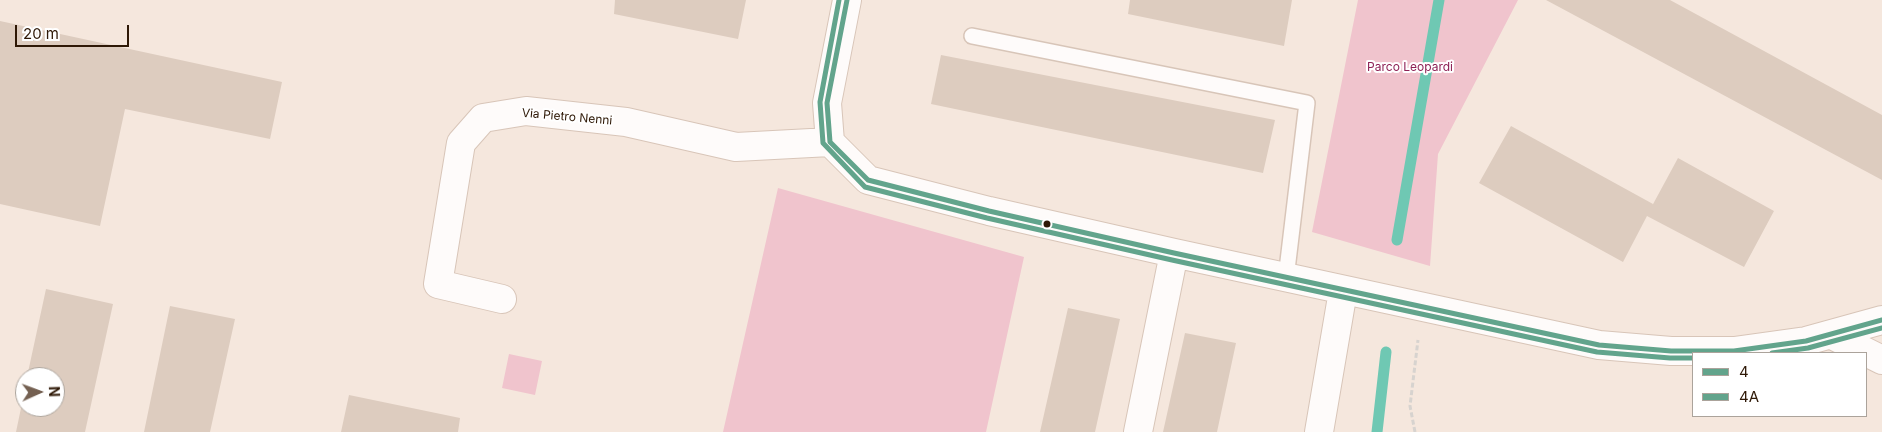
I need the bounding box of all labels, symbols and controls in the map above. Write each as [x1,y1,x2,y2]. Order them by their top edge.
scale bar [18,15,131,47]
text: 20 m [23,24,59,43]
park label: Parco Leopardi [1367,60,1453,74]
street label: Via Pietro Nenni [521,106,613,128]
unlabelled marker [1042,219,1052,229]
legend [1692,352,1867,417]
text: 4 [1739,362,1749,381]
north arrow [15,367,65,417]
text: N [46,386,63,397]
text: 4A [1739,387,1759,406]

